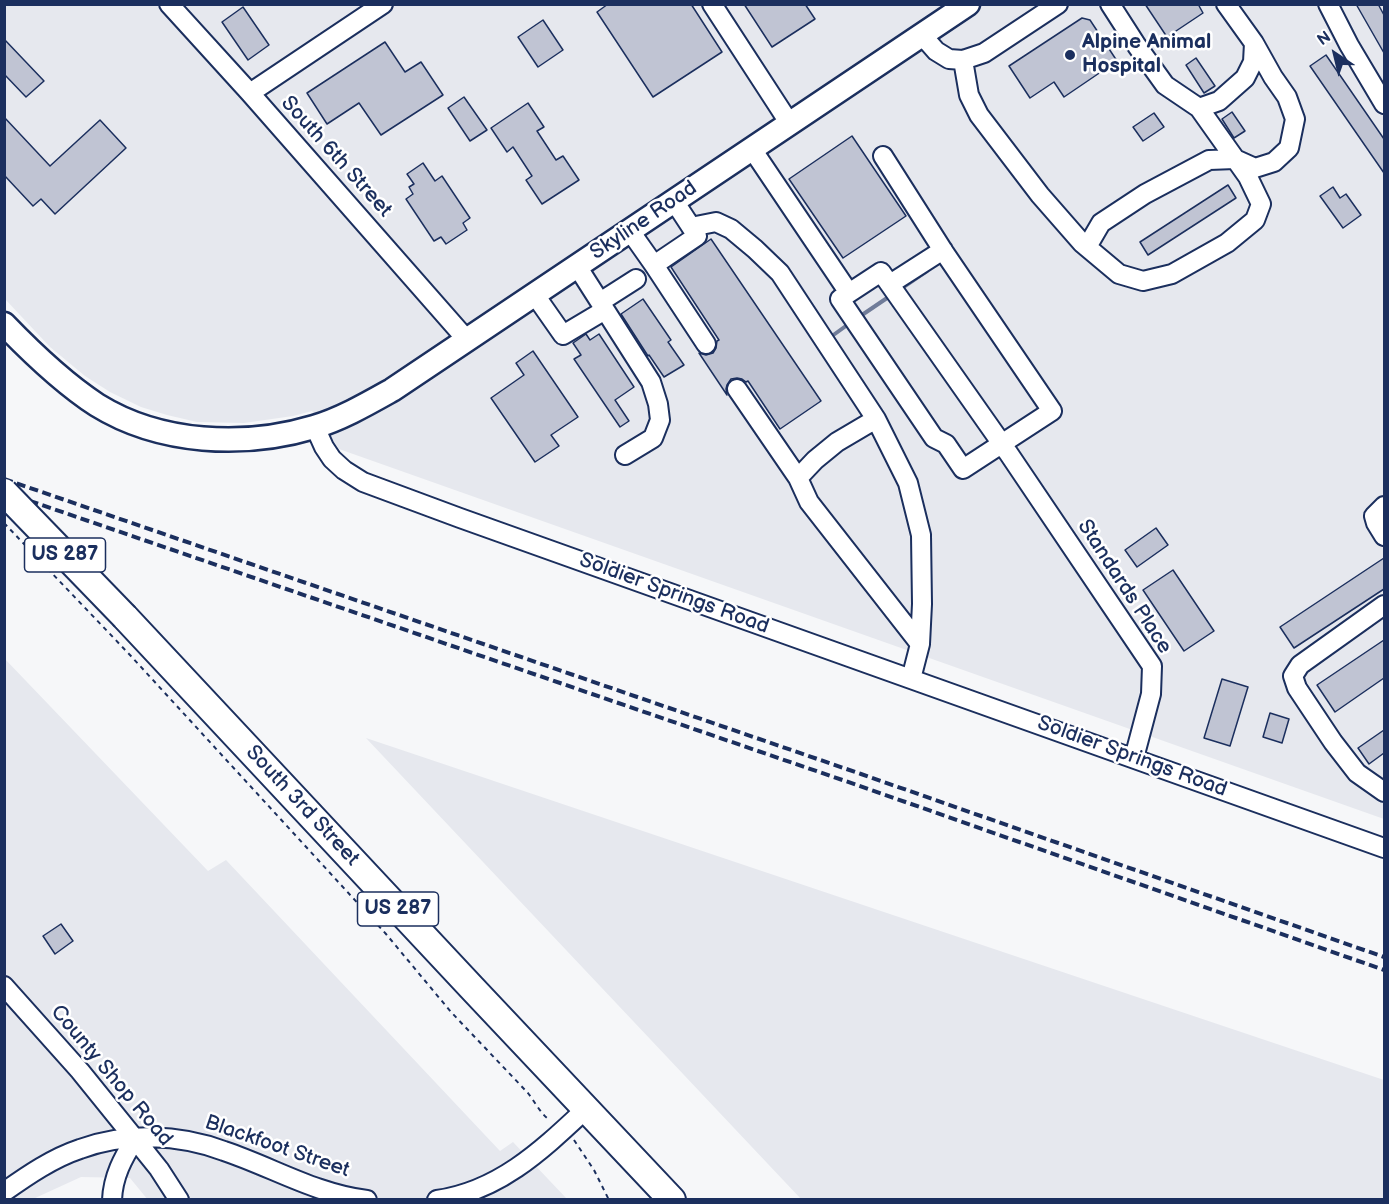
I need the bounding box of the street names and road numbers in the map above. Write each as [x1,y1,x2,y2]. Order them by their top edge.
street label: South 6th Street [275,91,397,223]
street label: Skyline Road [586,176,702,266]
street label: Standards Place [1071,515,1177,659]
road number: US 287 [25,538,106,572]
street label: Soldier Springs Road [576,548,772,640]
street label: Soldier Springs Road [1034,711,1230,803]
street label: South 3rd Street [240,741,364,871]
road number: US 287 [358,892,438,926]
street label: County Shop Road [45,1000,177,1152]
street label: Blackfoot Street [201,1110,353,1184]

